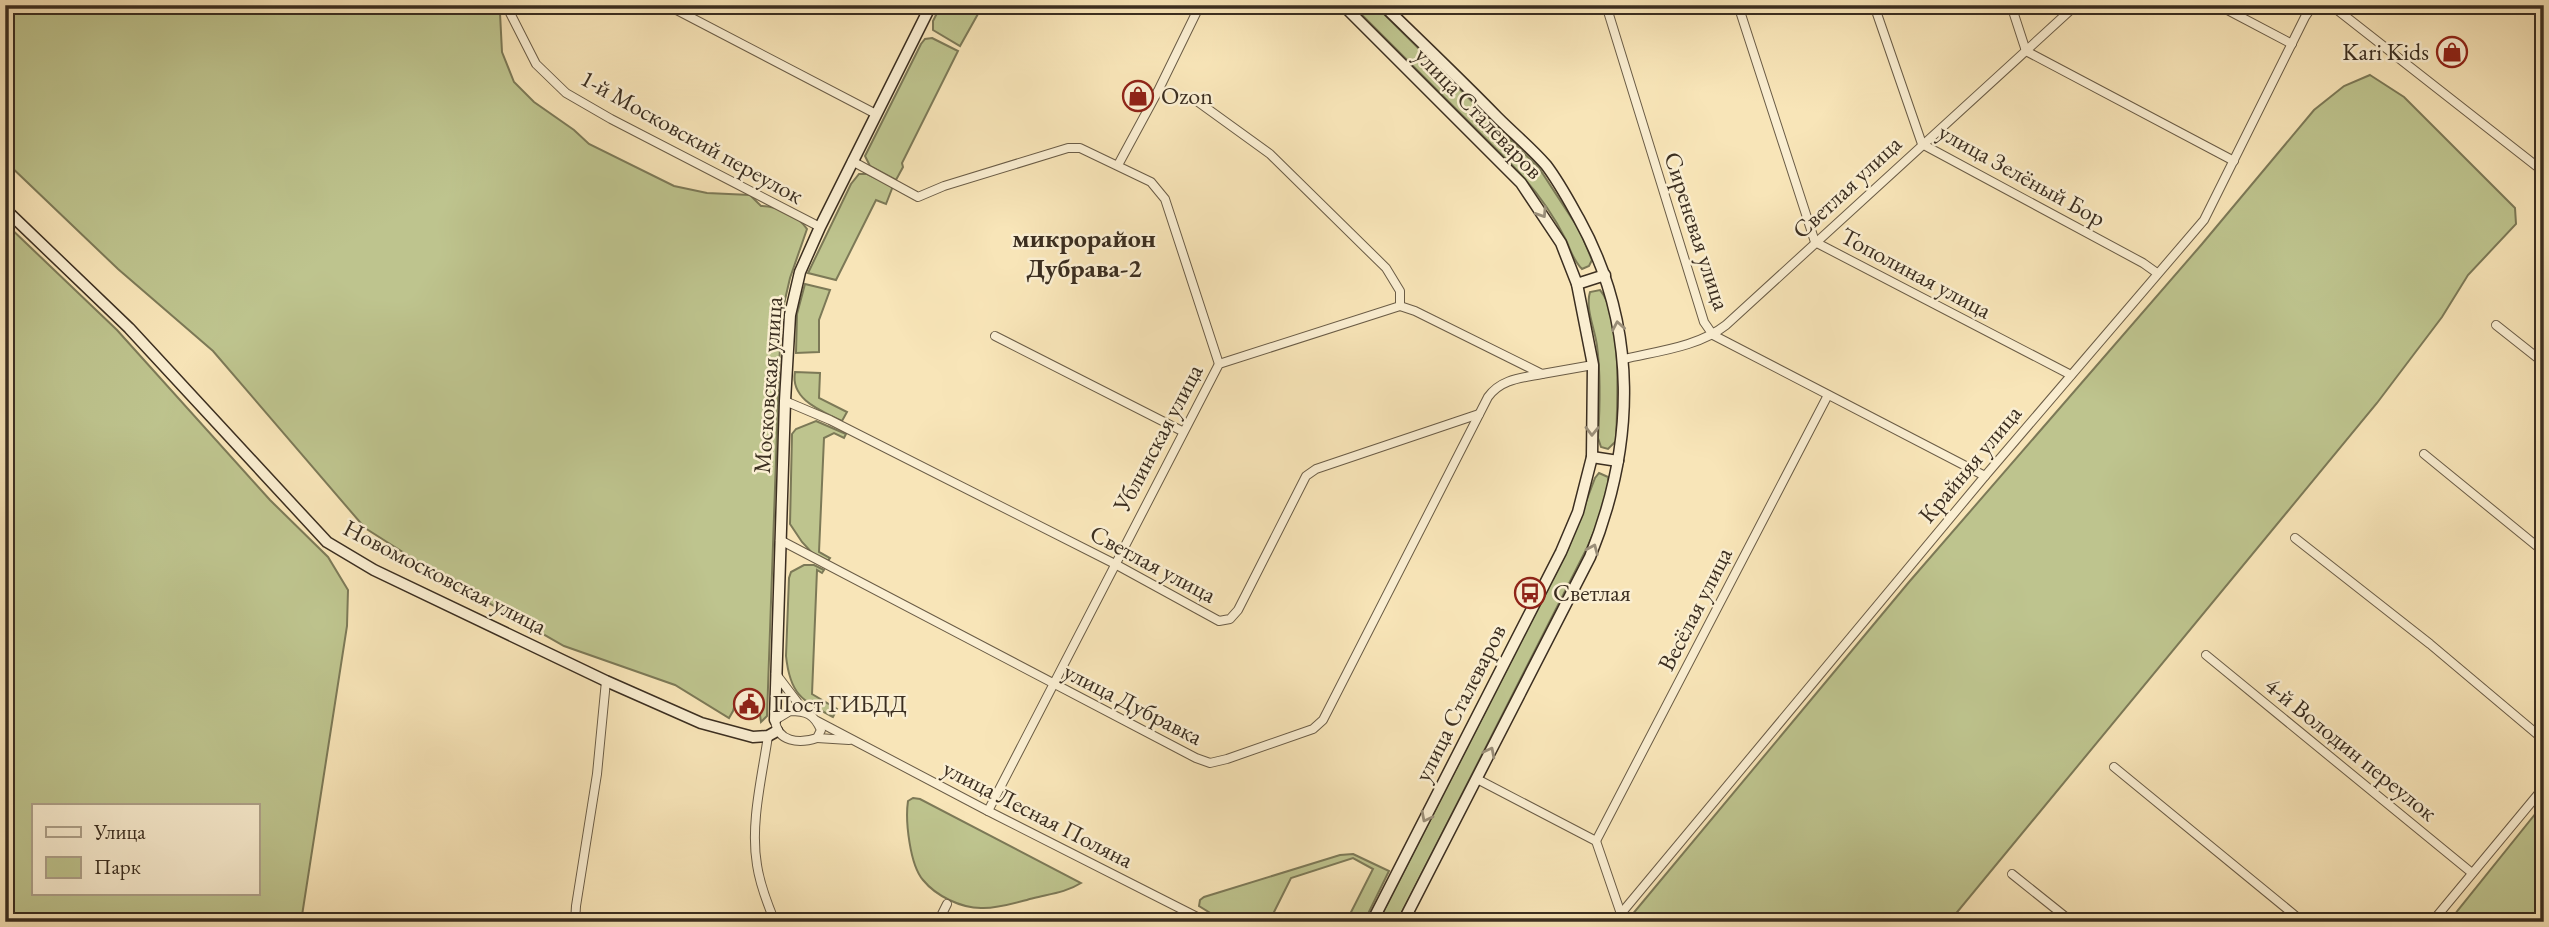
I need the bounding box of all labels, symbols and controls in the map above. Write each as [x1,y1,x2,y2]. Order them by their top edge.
shop icon: Kari Kids [2435,35,2469,69]
place label: Kari Kids [2342,36,2429,67]
street label: улица Сталеваров [1408,40,1550,185]
street label: 1-й Московский переулок [575,62,810,211]
shop icon: Ozon [1121,79,1155,113]
place label: Ozon [1161,80,1213,111]
street label: улица Зелёный Бор [1933,116,2111,233]
street label: Светлая улица [1785,128,1908,245]
street label: Сиреневая улица [1657,148,1738,314]
one-way arrow [1534,206,1547,219]
street label: Тополиная улица [1835,220,1997,326]
district label: микрорайон Дубрава-2 [1012,221,1156,285]
street label: Московская улица [746,295,789,474]
one-way arrow [1612,320,1627,332]
street label: Ублинская улица [1105,358,1210,518]
street label: Крайняя улица [1911,398,2028,529]
one-way arrow [1584,426,1600,437]
street label: Новомосковская улица [338,512,552,641]
street label: Светлая улица [1085,517,1222,610]
street label: Весёлая улица [1650,541,1739,676]
one-way arrow [1585,544,1599,556]
bus stop icon: Светлая [1513,576,1547,610]
place label: Светлая [1553,577,1631,608]
street label: улица Сталеваров [1407,619,1513,787]
street label: улица Дубравка [1058,655,1208,752]
street label: 4-й Володин переулок [2259,670,2444,828]
public building icon: Пост ГИБДД [732,687,766,721]
place label: Пост ГИБДД [772,688,907,719]
one-way arrow [1482,747,1496,759]
street label: улица Лесная Поляна [938,752,1139,875]
legend [32,804,259,895]
one-way arrow [1421,810,1434,822]
text: Улица [93,818,146,845]
text: Парк [94,853,141,880]

